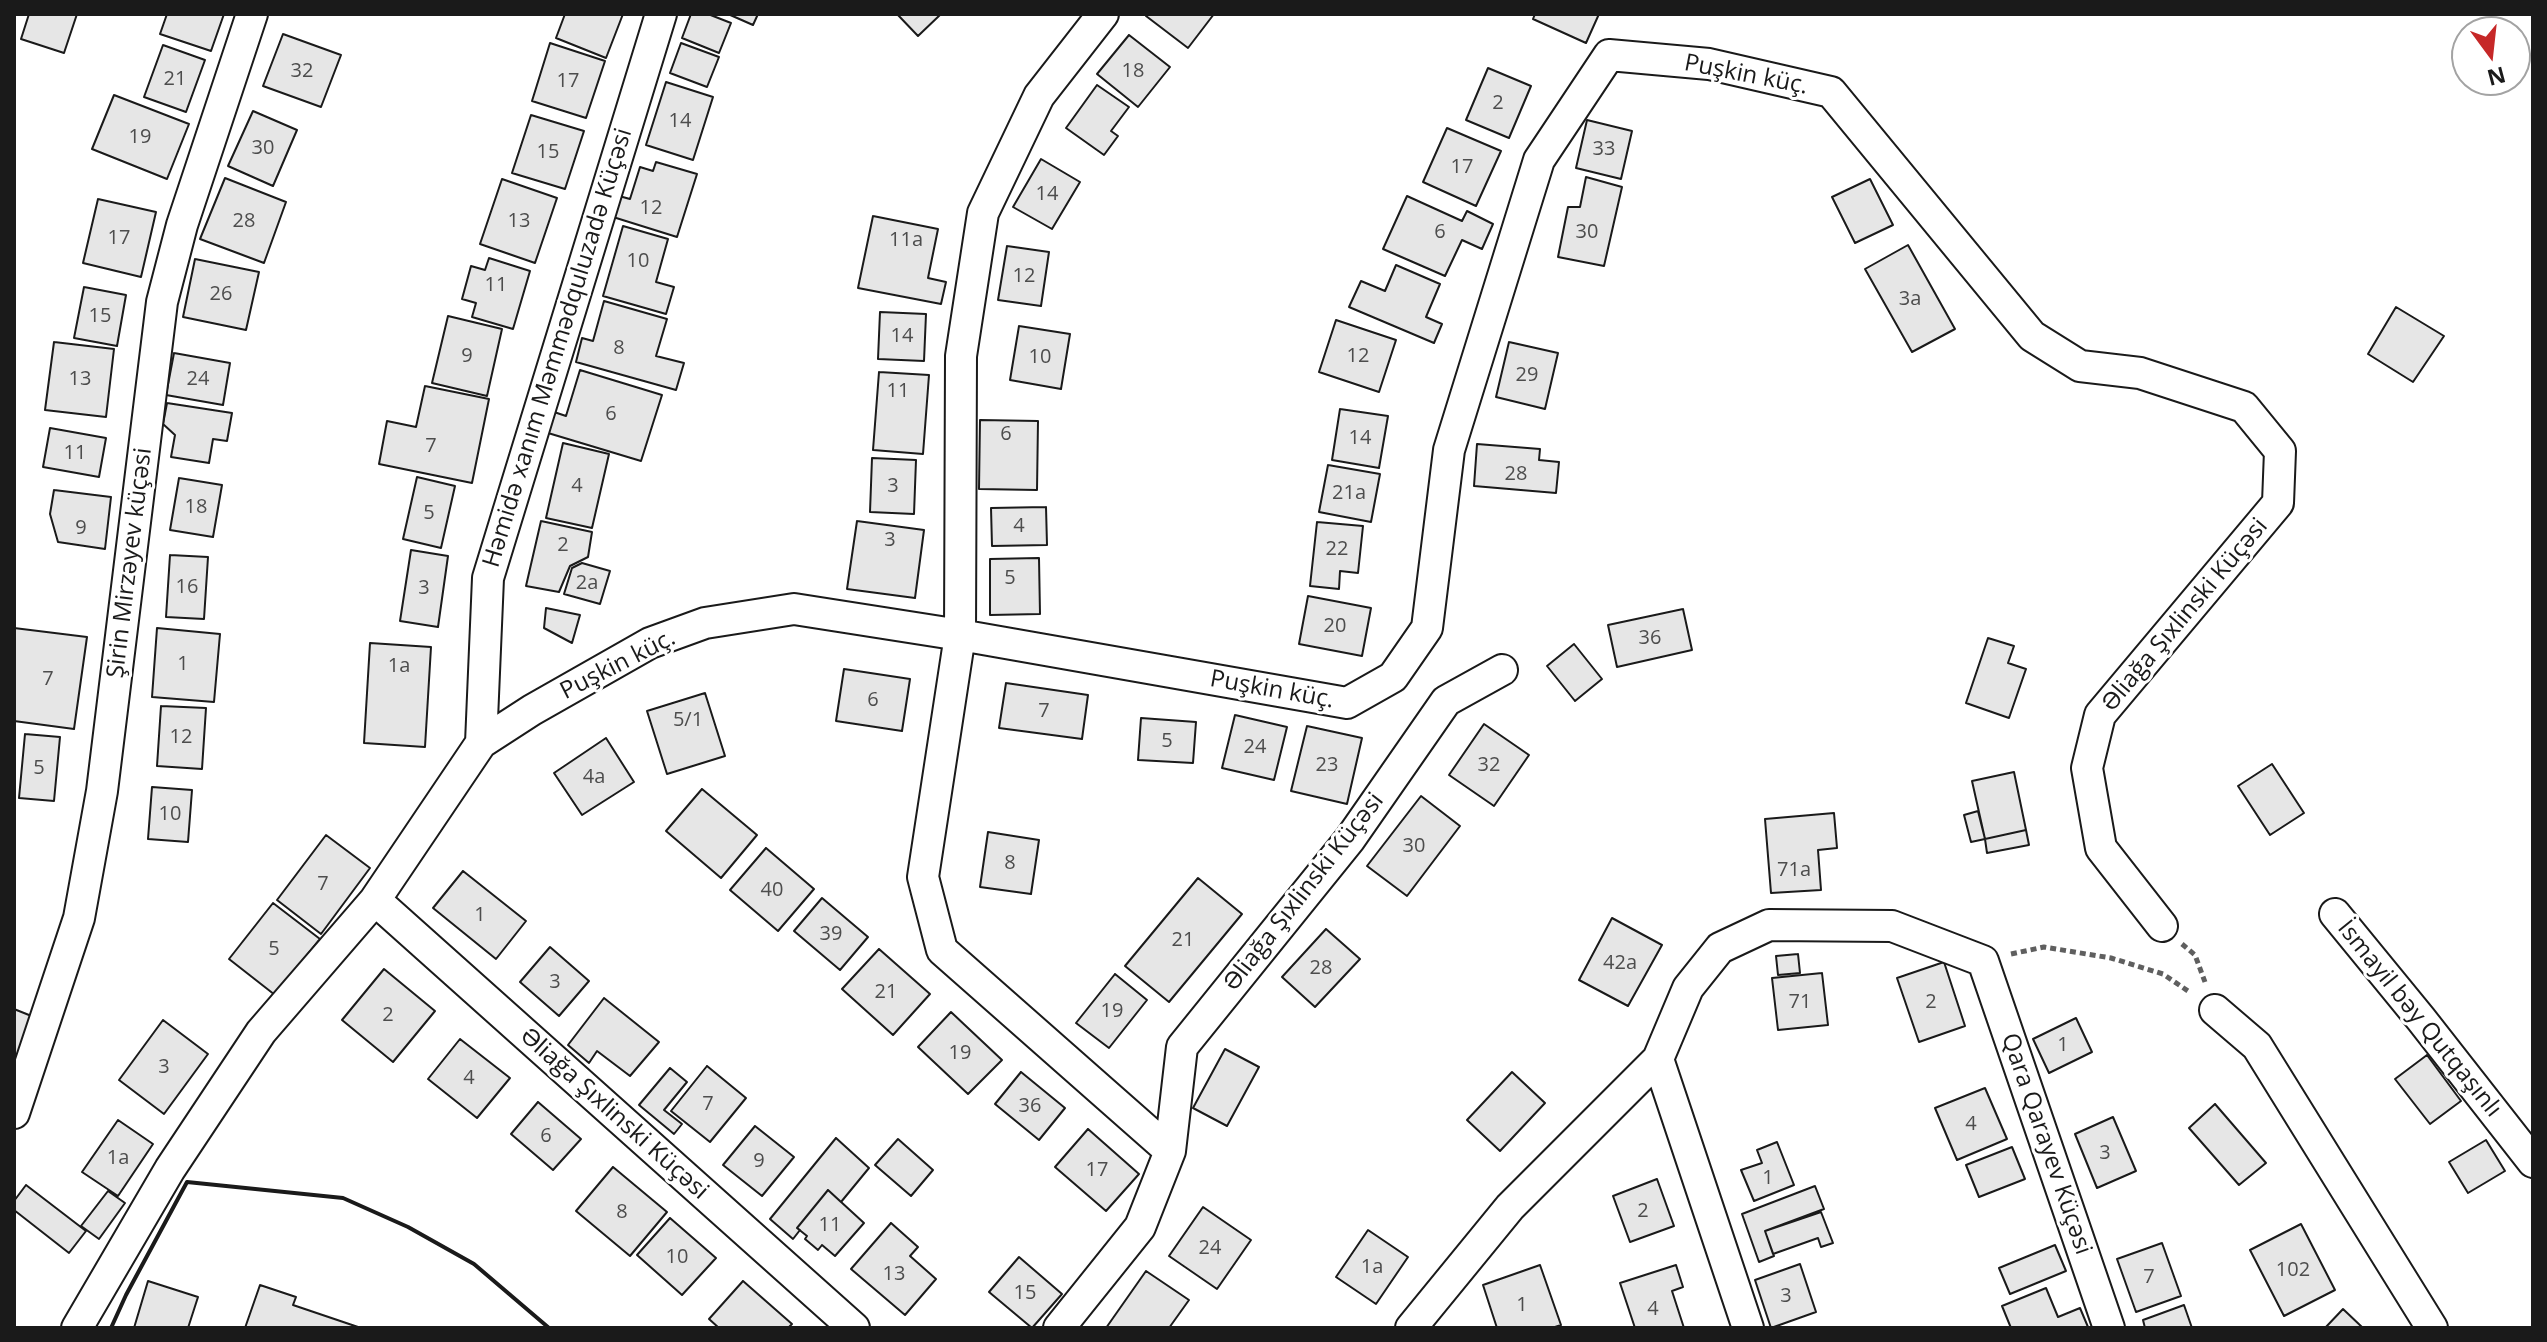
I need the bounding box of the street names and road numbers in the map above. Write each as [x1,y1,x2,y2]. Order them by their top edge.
street label: Puşkin küç. [1682,49,1810,101]
street label: Həmidə xanım Məmmədquluzadə Küçəsi [477,125,639,571]
street label: Şirin Mirzəyev küçəsi [102,446,158,680]
street label: Əliağa Şıxlinski Küçəsi [2096,513,2274,717]
street label: Puşkin küç. [556,624,680,706]
street label: Puşkin küç. [1208,665,1336,715]
street label: Əliağa Şıxlinski Küçəsi [1218,787,1390,997]
street label: İsmayil bəy Qutqaşınlı [2331,915,2507,1123]
street label: Əliağa Şıxlinski Küçəsi [514,1022,714,1206]
street label: Qara Qarayev Küçəsi [1995,1030,2097,1258]

